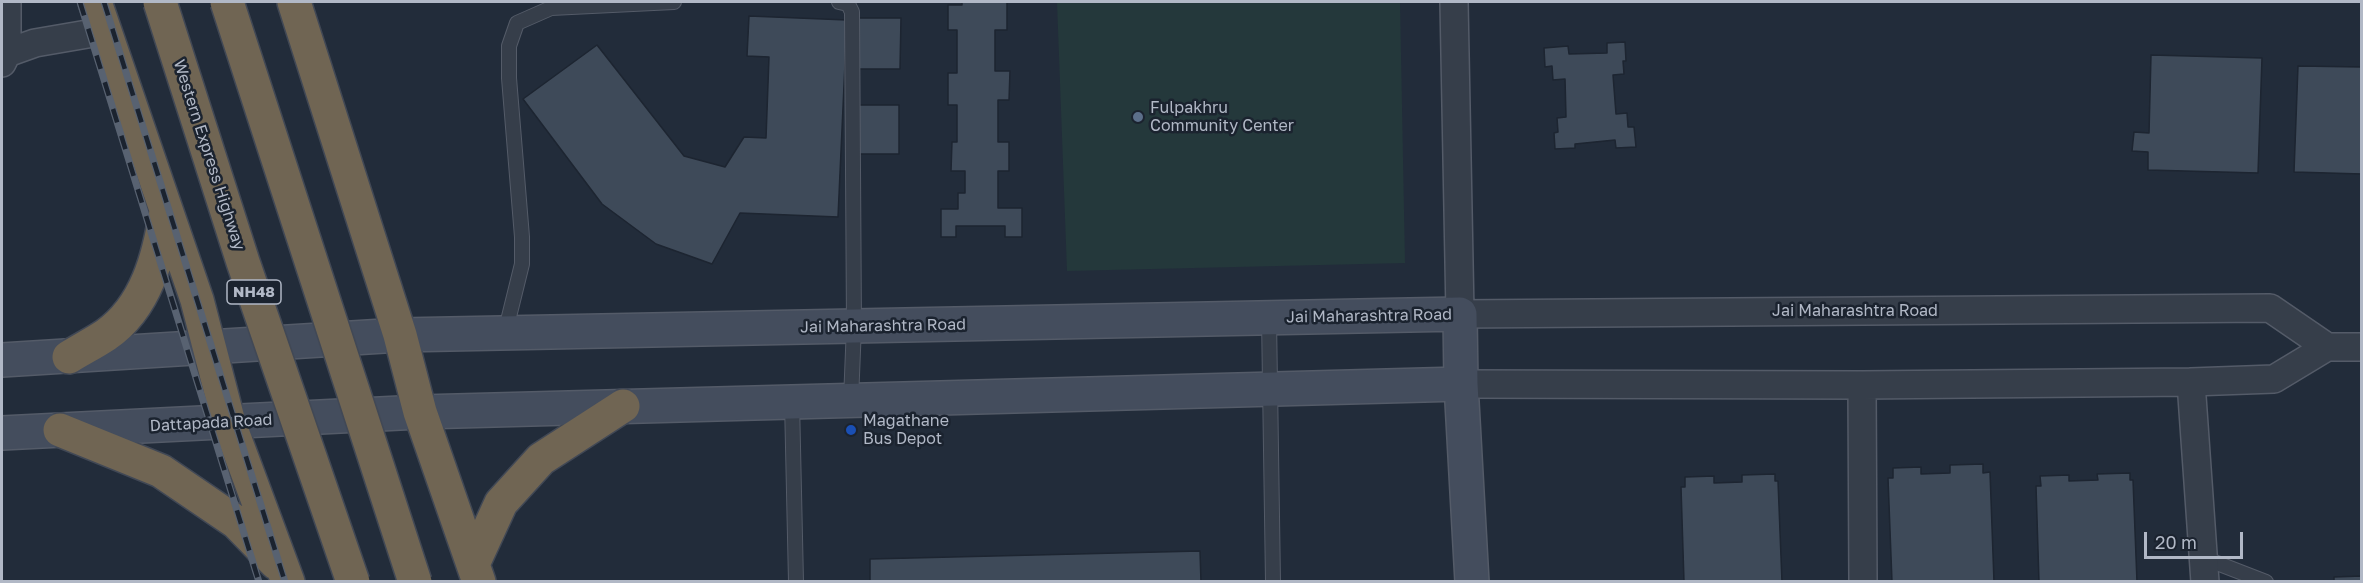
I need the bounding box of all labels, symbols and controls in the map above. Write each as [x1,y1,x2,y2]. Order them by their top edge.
street label: Western Express Highway [169,57,249,253]
place label: Fulpakhru Community Center [1150,98,1294,136]
marker: Fulpakhru Community Center [1131,110,1145,124]
road number: NH48 [227,280,281,304]
street label: Jai Maharashtra Road [1772,301,1938,321]
street label: Jai Maharashtra Road [1286,305,1452,327]
street label: Jai Maharashtra Road [800,315,966,337]
street label: Dattapada Road [149,410,273,436]
place label: Magathane Bus Depot [863,411,949,449]
marker: Magathane Bus Depot [844,423,858,437]
scale bar [2147,520,2246,558]
text: 20 m [2155,531,2197,553]

